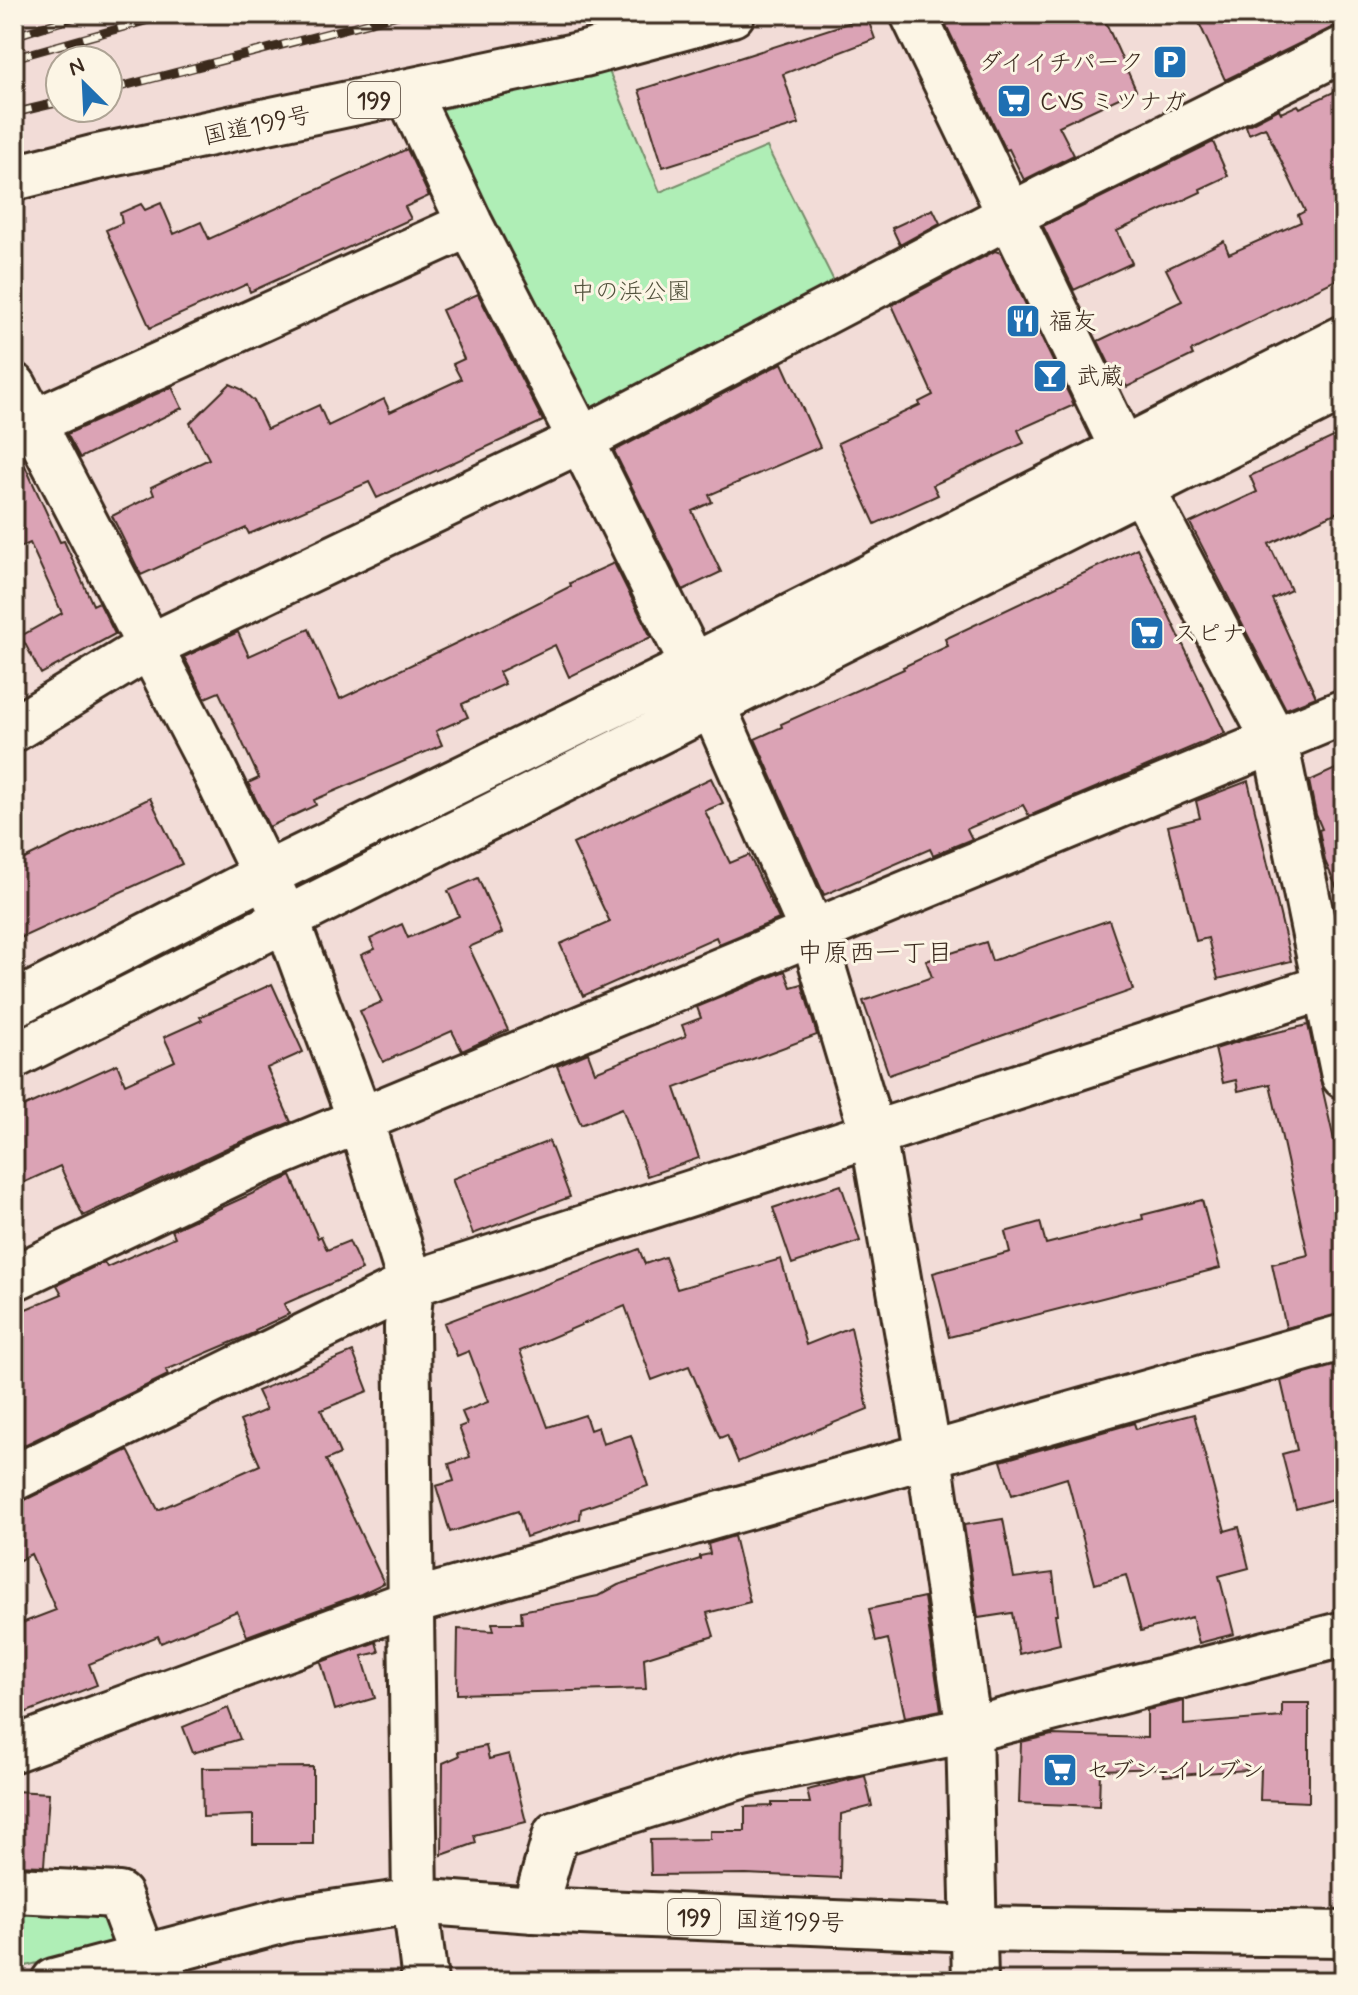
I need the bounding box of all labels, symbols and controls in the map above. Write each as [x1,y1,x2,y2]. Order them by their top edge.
parking icon: ダイイチパーク [1151,43,1189,81]
north arrow [44,44,124,124]
place label: ダイイチパーク [978,48,1144,79]
text: N [64,52,89,83]
road number: 199 [348,82,400,118]
supermarket icon: CVS ミツナガ [995,82,1033,120]
place label: CVS ミツナガ [1040,87,1186,118]
street label: 国道199号 [200,100,314,153]
park label: 中の浜公園 [571,277,691,308]
restaurant icon: 福友 [1004,302,1042,340]
place label: 福友 [1049,307,1097,338]
bar icon: 武蔵 [1031,357,1069,395]
place label: 武蔵 [1076,362,1124,393]
supermarket icon: スピナ [1128,614,1166,652]
place label: スピナ [1173,619,1245,650]
district label: 中原西一丁目 [797,937,953,971]
supermarket icon: セブン-イレブン [1041,1751,1079,1789]
place label: セブン-イレブン [1086,1756,1265,1787]
road number: 199 [668,1899,720,1935]
street label: 国道199号 [735,1905,845,1940]

